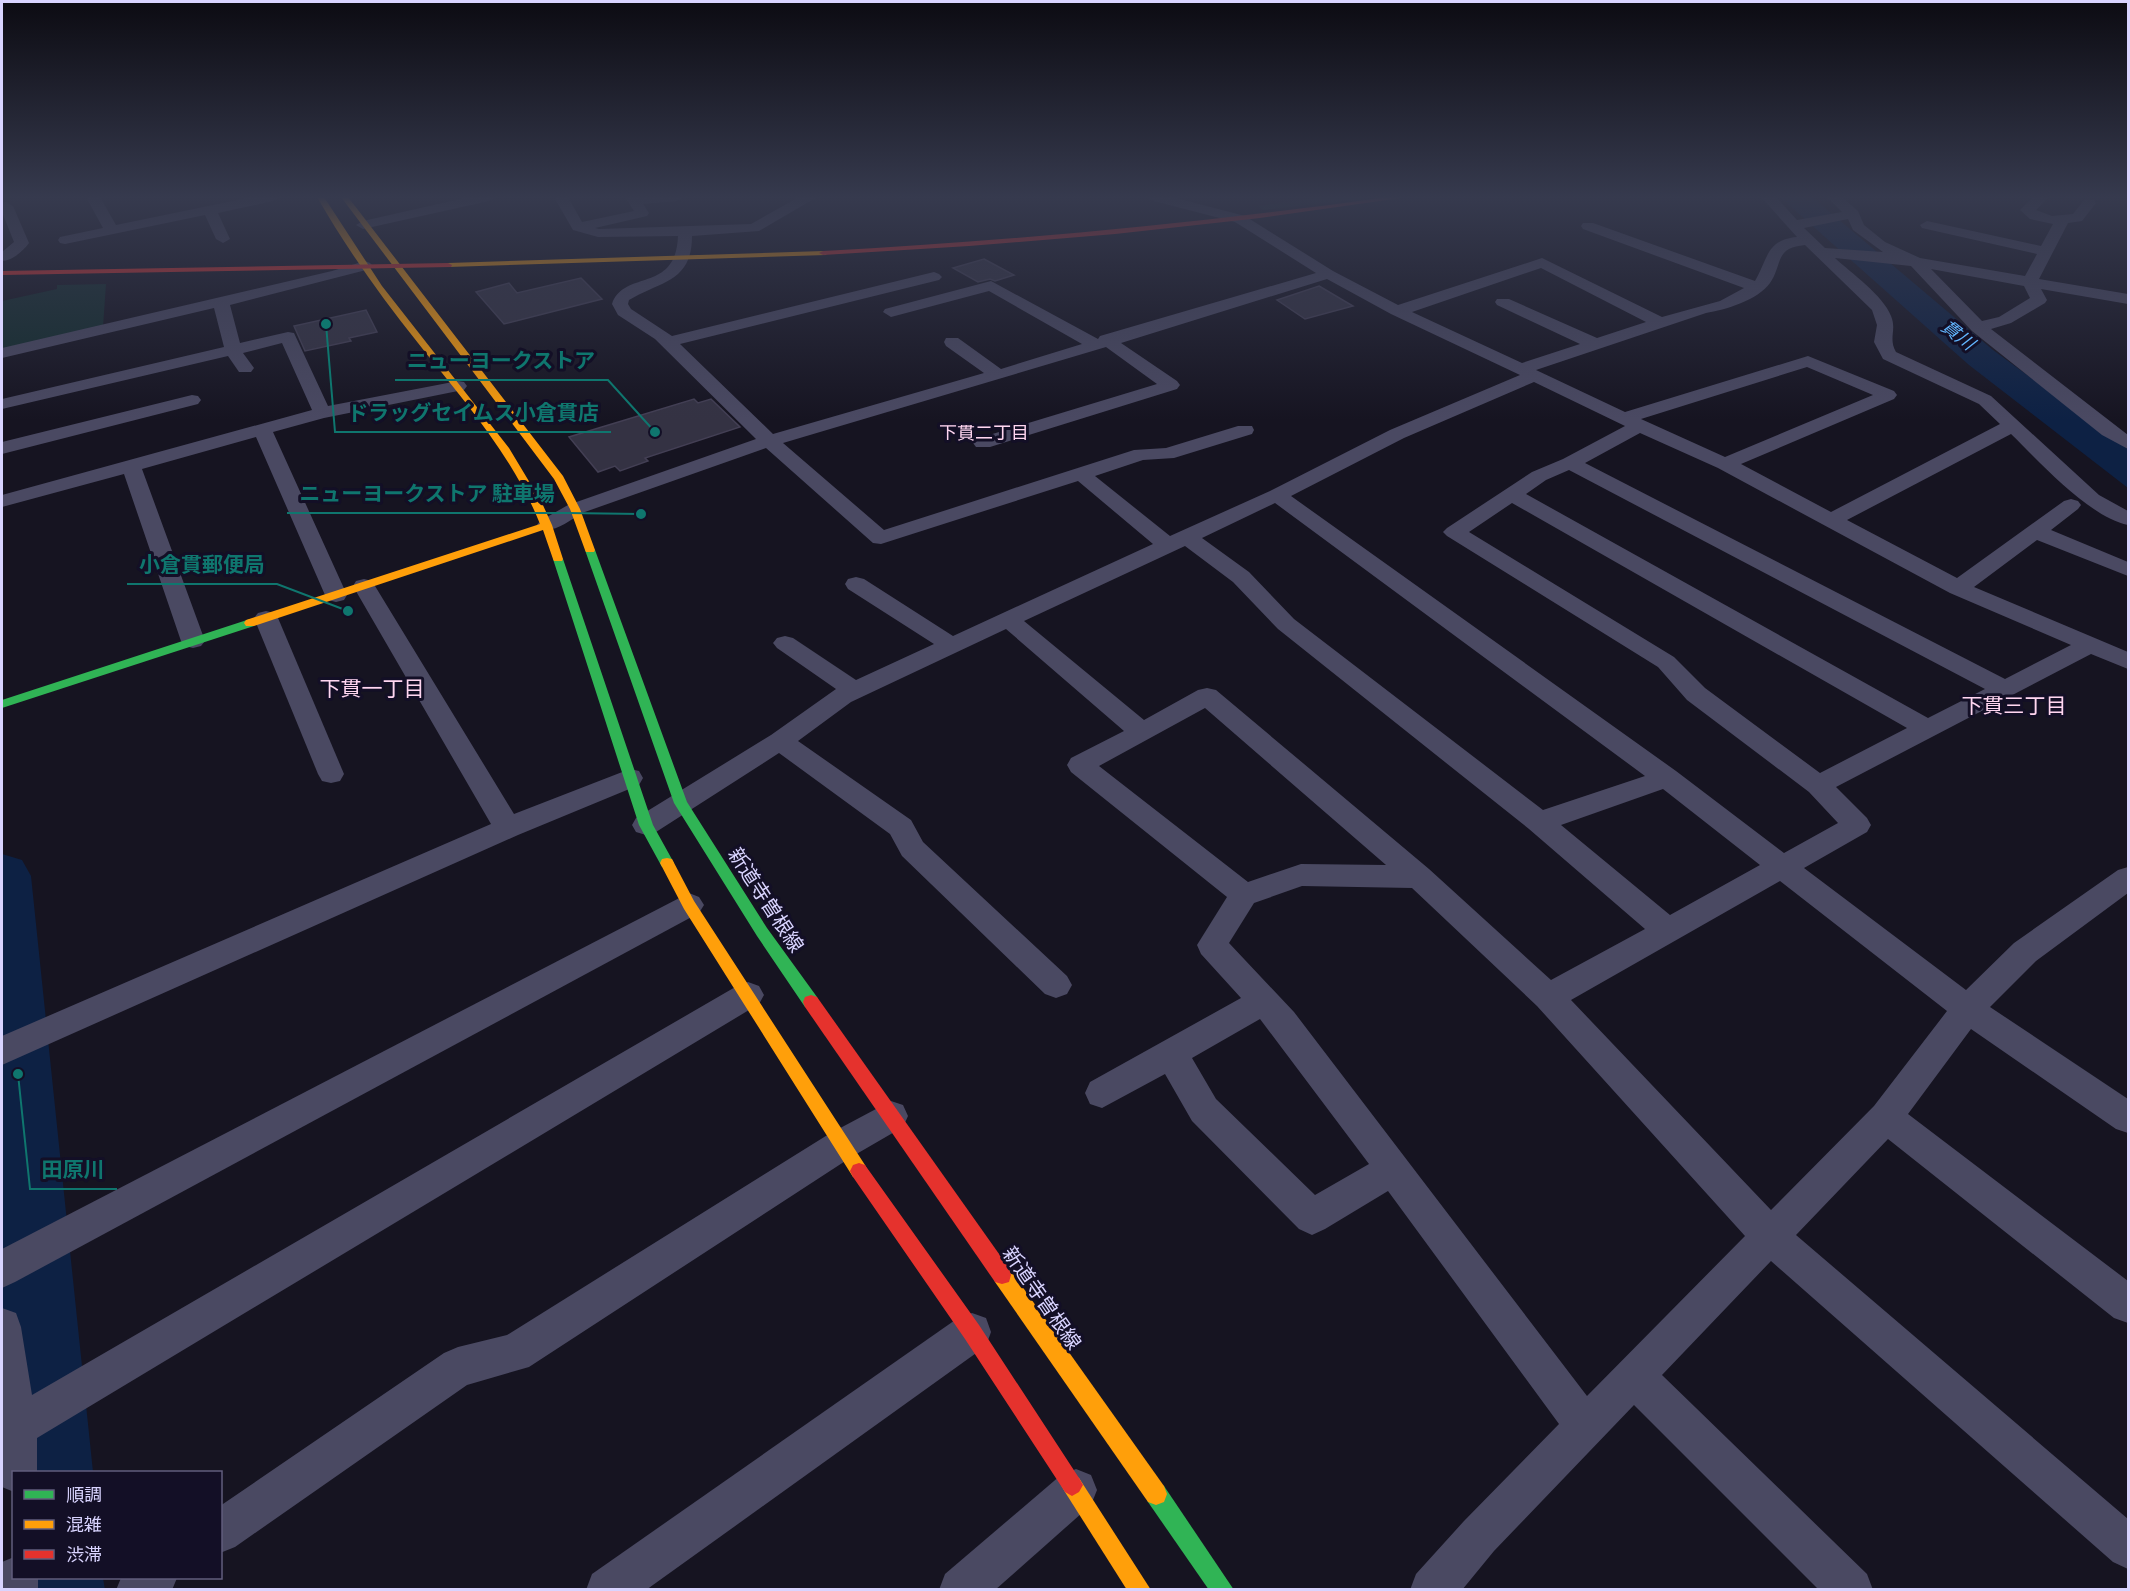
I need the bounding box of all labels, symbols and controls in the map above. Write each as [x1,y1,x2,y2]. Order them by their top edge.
water label: 貫川 [1937,314,1982,356]
callout: ニューヨークストア [395,341,608,380]
text: ニューヨークストア [407,346,595,374]
callout: ドラッグセイムス小倉貫店 [335,393,611,432]
text: ドラッグセイムス小倉貫店 [347,398,599,426]
district label: 下貫二丁目 [939,420,1029,444]
callout: ニューヨークストア 駐車場 [287,474,567,513]
text: ニューヨークストア 駐車場 [299,479,555,507]
callout: 小倉貫郵便局 [127,545,277,584]
text: 小倉貫郵便局 [139,550,265,578]
district label: 下貫一丁目 [320,674,425,702]
district label: 下貫三丁目 [1962,691,2067,719]
street label: 新道寺曽根線 [722,842,810,957]
callout: 田原川 [30,1150,117,1189]
text: 田原川 [42,1155,105,1183]
street label: 新道寺曽根線 [997,1241,1088,1355]
legend [12,1471,222,1579]
text: 順調 [66,1482,102,1506]
text: 混雑 [66,1512,102,1536]
text: 渋滞 [66,1542,102,1566]

